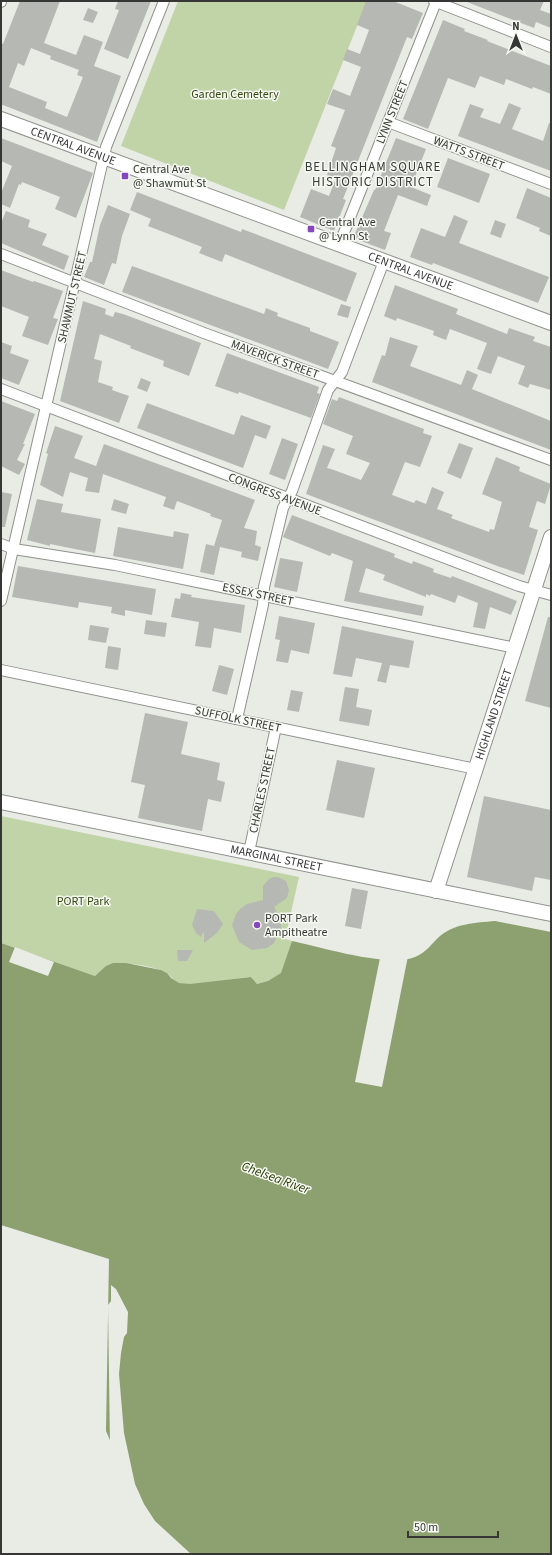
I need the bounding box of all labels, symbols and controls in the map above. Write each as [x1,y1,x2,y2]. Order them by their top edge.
north arrow [496,16,536,56]
text: N [512,19,520,34]
street label: LYNN STREET [372,77,413,146]
park label: Garden Cemetery [191,86,279,103]
street label: CENTRAL AVENUE [28,123,118,170]
street label: WATTS STREET [431,132,507,175]
district label: BELLINGHAM SQUARE HISTORIC DISTRICT [305,158,441,191]
place label: Central Ave @ Shawmut St [133,161,206,192]
marker: Central Ave @ Shawmut St [120,171,130,181]
place label: Central Ave @ Lynn St [319,214,376,245]
marker: Central Ave @ Lynn St [306,224,316,234]
street label: CENTRAL AVENUE [366,248,456,295]
street label: SHAWMUT STREET [54,249,91,345]
street label: MAVERICK STREET [229,336,322,383]
street label: CONGRESS AVENUE [226,469,324,520]
street label: ESSEX STREET [221,579,296,610]
street label: HIGHLAND STREET [471,666,517,762]
street label: SUFFOLK STREET [193,702,283,737]
street label: CHARLES STREET [245,745,280,835]
street label: MARGINAL STREET [229,841,324,876]
park label: PORT Park [57,893,109,910]
place label: PORT Park Ampitheatre [265,910,327,941]
marker: PORT Park Ampitheatre [252,920,262,930]
water label: Chelsea River [239,1157,313,1199]
scale bar [408,1513,498,1539]
text: 50 m [414,1519,438,1536]

